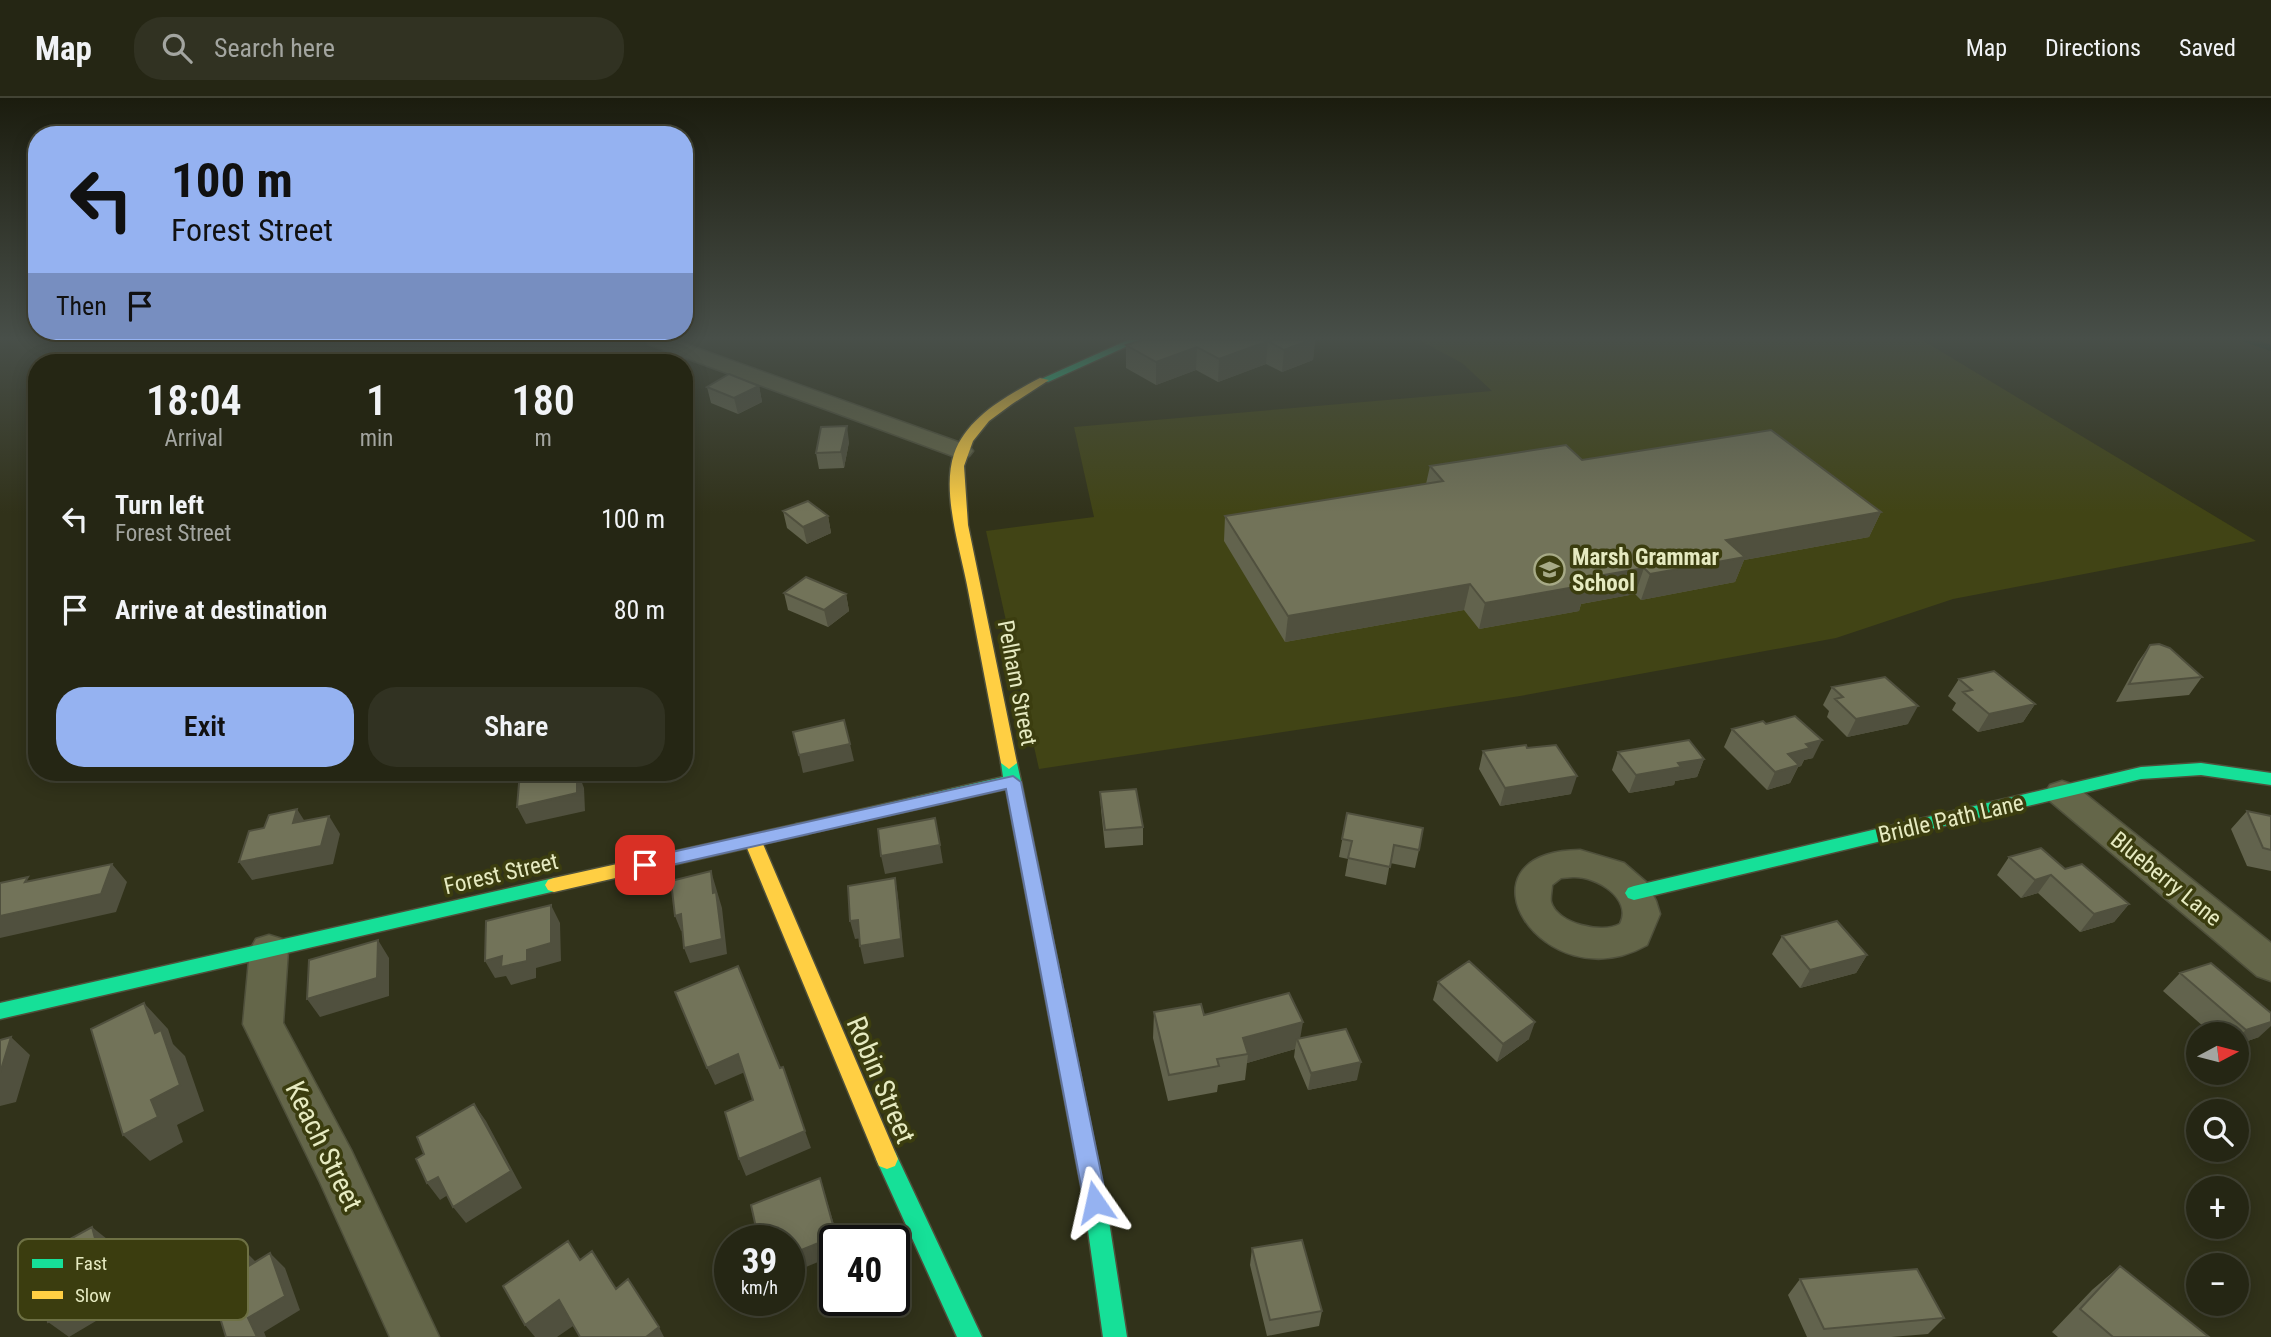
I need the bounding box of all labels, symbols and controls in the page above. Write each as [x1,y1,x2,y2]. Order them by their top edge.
search box [134,17,624,80]
text: Map [35,29,92,68]
icon: search [158,29,196,67]
text: Search here [214,33,335,63]
text: Map [1966,34,2007,62]
text: Directions [2045,34,2141,62]
text: Saved [2179,34,2236,62]
text: 100 m [171,152,293,209]
icon: left [56,154,147,245]
text: Forest Street [171,211,333,249]
icon: arrive [121,287,159,325]
text: Then [56,291,107,321]
text: 18:04 [146,376,242,425]
text: 1 [366,376,387,425]
text: 180 [512,376,575,425]
text: Arrival [165,425,223,452]
text: min [360,425,393,452]
text: m [535,425,552,452]
text: Turn left [115,490,204,520]
icon: left [56,500,94,538]
text: 100 m [601,504,665,534]
text: Forest Street [115,520,231,547]
place label: Marsh Grammar School [1572,544,1719,597]
school or university icon: Marsh Grammar School [1532,553,1566,587]
icon: arrive [56,591,94,629]
text: Arrive at destination [115,595,327,625]
text: 80 m [614,595,665,625]
street label: Pelham Street [992,618,1042,748]
button: Exit [56,687,354,767]
button: Share [368,687,665,767]
street label: Bridle Path Lane [1876,789,2026,849]
street label: Blueberry Lane [2105,826,2227,932]
pin [615,835,675,895]
icon: arrive [626,846,664,884]
street label: Forest Street [441,848,561,900]
street label: Robin Street [839,1012,923,1148]
north arrow [2186,1022,2249,1085]
map controls [2186,1022,2249,1316]
street label: Keach Street [278,1076,370,1216]
button: search [2186,1099,2249,1162]
position arrow [1058,1165,1132,1239]
button: + [2186,1176,2249,1239]
speed limit sign: 40 [819,1225,910,1316]
legend [18,1239,248,1320]
text: 39 [742,1241,777,1282]
text: Fast [75,1252,107,1275]
button: − [2186,1253,2249,1316]
text: km/h [741,1277,778,1298]
text: Slow [75,1284,111,1307]

